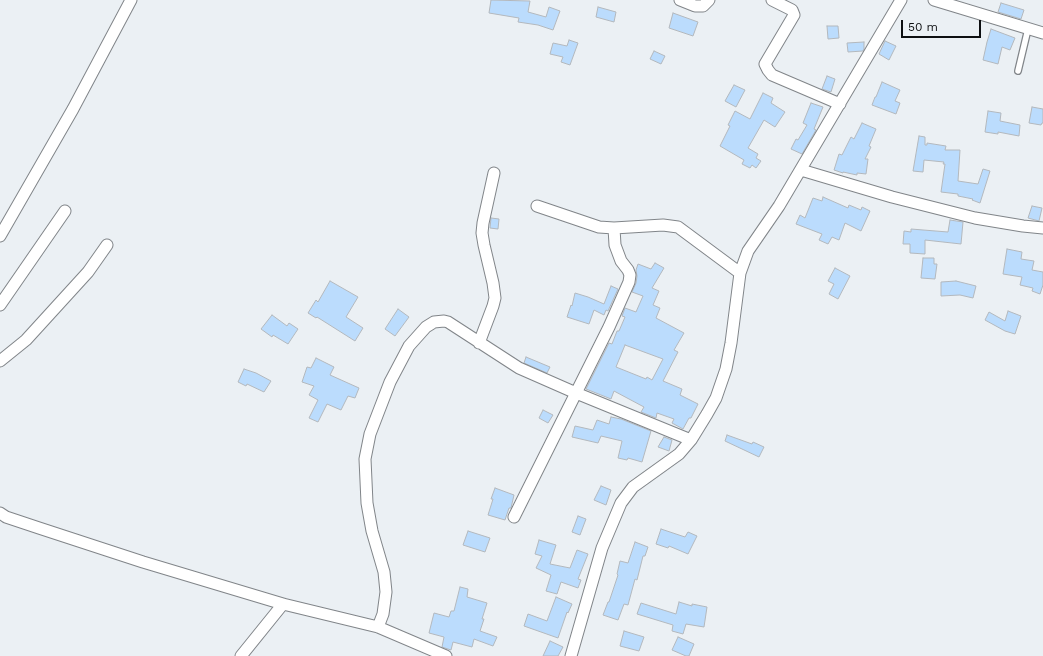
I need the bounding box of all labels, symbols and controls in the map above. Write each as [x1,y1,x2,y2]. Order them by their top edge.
scale bar [903,12,983,38]
text: 50 m [908,20,938,34]

